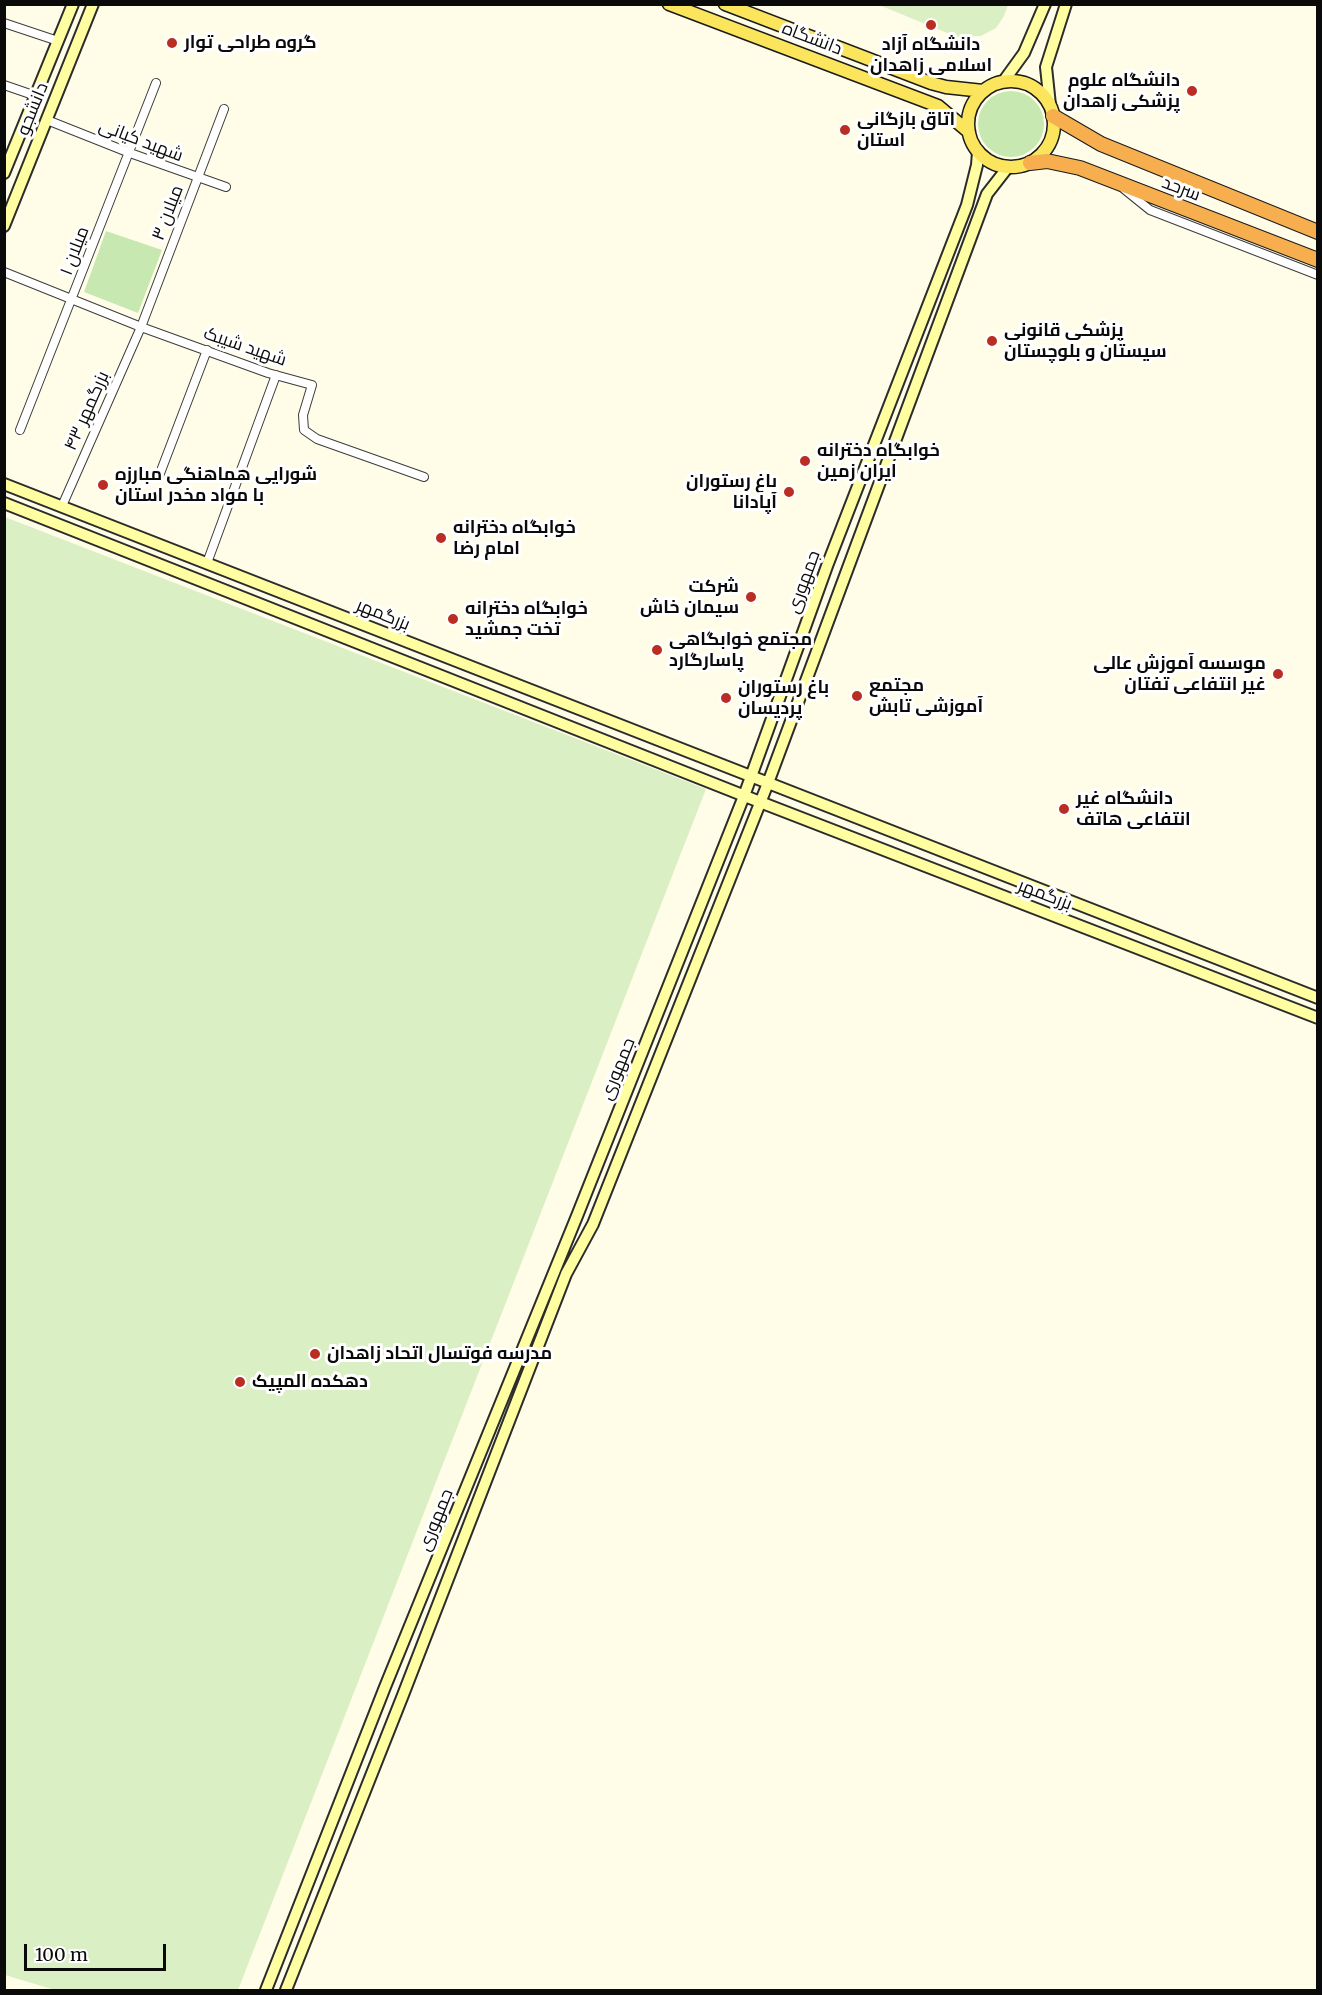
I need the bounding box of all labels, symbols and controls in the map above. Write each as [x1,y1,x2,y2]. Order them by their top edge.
street label: دانشگاه [779,18,845,60]
marker: دانشگاه آزاد اسلامی زاهدان [924,18,938,32]
place label: گروه طراحی توار [184,32,317,54]
place label: دانشگاه آزاد اسلامی زاهدان [870,34,992,76]
marker: گروه طراحی توار [165,36,179,50]
place label: دانشگاه علوم پزشکی زاهدان [1063,70,1180,112]
street label: دانشجو [13,79,53,139]
marker: دانشگاه علوم پزشکی زاهدان [1185,84,1199,98]
place label: اتاق بازگانی استان [857,109,955,152]
street label: شهید کیانی [96,115,186,167]
marker: اتاق بازگانی استان [838,123,852,137]
street label: سرحد [1159,172,1203,206]
street label: میلان ۳ [148,182,188,244]
street label: میلان ۱ [56,223,94,279]
place label: پزشکی قانونی سیستان و بلوچستان [1004,320,1167,362]
street label: شهید شیبک [201,323,289,371]
marker: پزشکی قانونی سیستان و بلوچستان [985,334,999,348]
street label: بزرگمهر ۴۳ [60,368,114,454]
place label: خوابگاه دخترانه ایران زمین [817,440,940,482]
marker: خوابگاه دخترانه ایران زمین [798,454,812,468]
place label: شورایی هماهنگی مبارزه با مواد مخدر استان [115,464,317,506]
place label: باغ رستوران آپادانا [686,471,777,514]
marker: شورایی هماهنگی مبارزه با مواد مخدر استان [96,478,110,492]
marker: باغ رستوران آپادانا [782,485,796,499]
place label: خوابگاه دخترانه امام رضا [453,517,576,560]
marker: خوابگاه دخترانه امام رضا [434,531,448,545]
street label: جمهوری [783,548,825,616]
place label: شرکت سیمان خاش [640,576,739,618]
marker: شرکت سیمان خاش [744,590,758,604]
street label: بزرگمهر [353,594,413,636]
place label: خوابگاه دخترانه تخت جمشید [465,598,588,640]
marker: خوابگاه دخترانه تخت جمشید [446,612,460,626]
place label: مجتمع خوابگاهی پاسارگارد [669,629,812,672]
marker: مجتمع خوابگاهی پاسارگارد [650,643,664,657]
place label: موسسه آموزش عالی غیر انتفاعی تفتان [1093,653,1266,696]
marker: موسسه آموزش عالی غیر انتفاعی تفتان [1271,667,1285,681]
place label: مجتمع آموزشی تابش [869,675,983,718]
place label: باغ رستوران پردیسان [738,677,829,720]
marker: مجتمع آموزشی تابش [850,689,864,703]
marker: باغ رستوران پردیسان [719,691,733,705]
place label: دانشگاه غیر انتفاعی هاتف [1076,788,1191,830]
marker: دانشگاه غیر انتفاعی هاتف [1057,802,1071,816]
street label: بزرگمهر [1015,875,1075,915]
street label: جمهوری [596,1035,640,1103]
place label: مدرسه فوتسال اتحاد زاهدان [327,1343,552,1365]
marker: مدرسه فوتسال اتحاد زاهدان [308,1347,322,1361]
place label: دهکده المپیک [252,1371,368,1393]
marker: دهکده المپیک [233,1375,247,1389]
street label: جمهوری [414,1486,458,1554]
scale bar [27,1932,170,1970]
text: 100 m [35,1943,88,1966]

